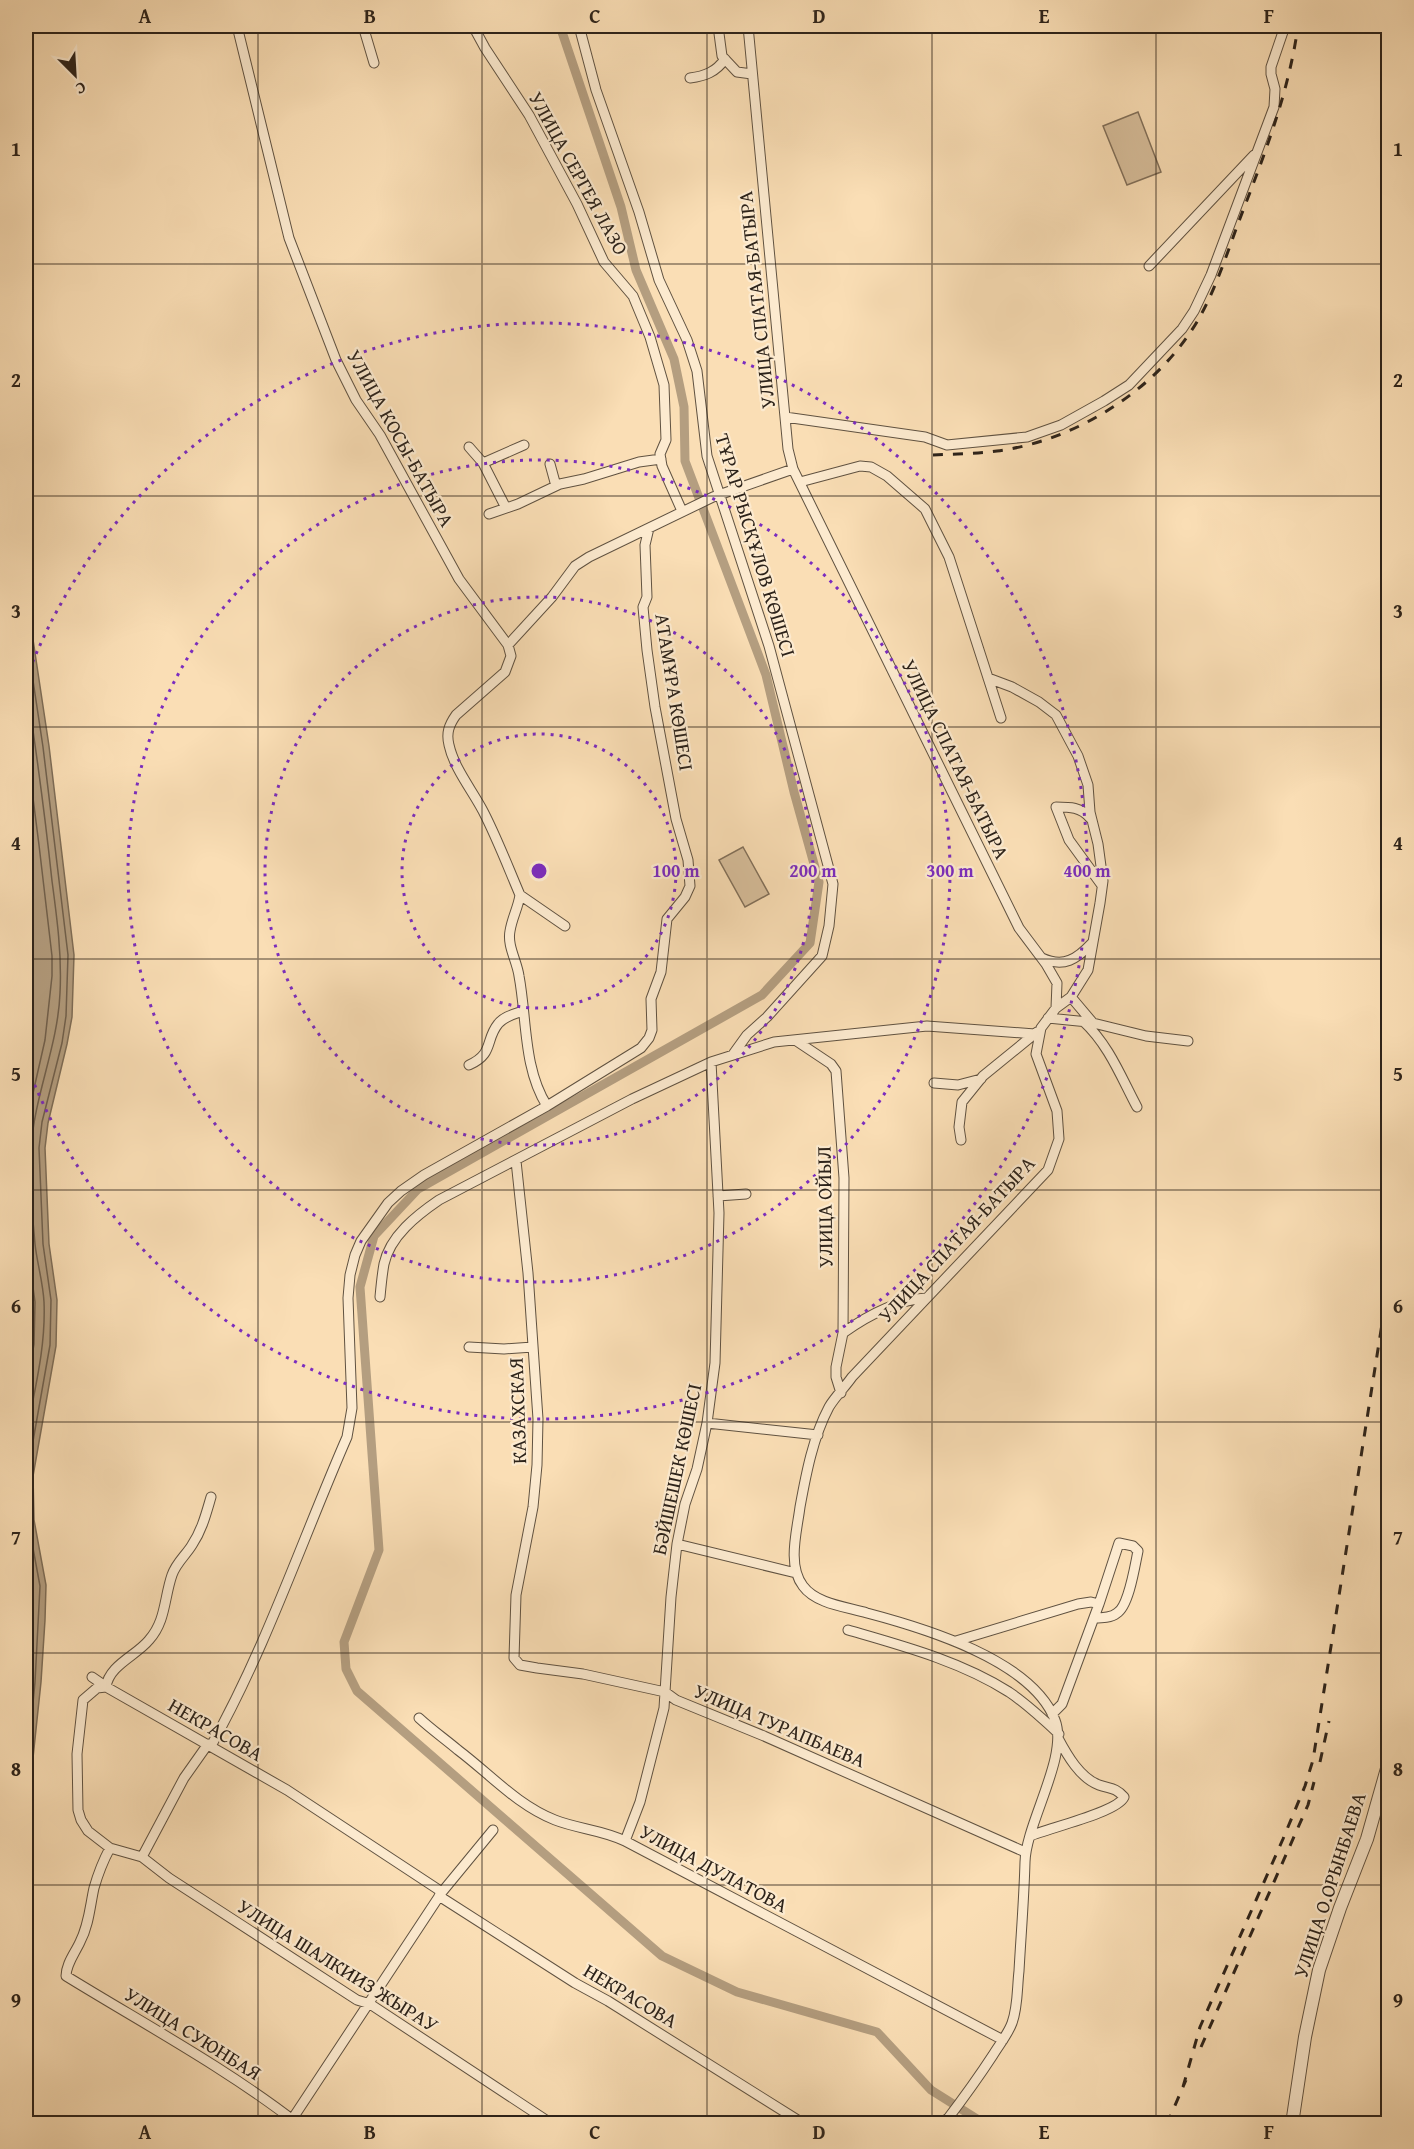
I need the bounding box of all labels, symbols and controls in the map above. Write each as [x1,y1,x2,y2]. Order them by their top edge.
text: A [139,1,152,30]
text: B [364,1,376,30]
text: C [589,1,601,30]
text: D [812,1,826,30]
text: E [1039,1,1050,30]
text: F [1264,1,1274,30]
north arrow [45,45,105,105]
text: С [72,76,90,102]
street label: УЛИЦА СЕРГЕЯ ЛАЗО [522,86,636,260]
text: 1 [11,134,21,163]
text: 1 [1393,134,1403,163]
street label: УЛИЦА СПАТАЯ-БАТЫРА [730,190,782,410]
street label: УЛИЦА КОСЫ-БАТЫРА [340,344,462,532]
text: 2 [11,365,21,394]
text: 2 [1393,365,1403,394]
street label: ТҰРАР РЫСҚҰЛОВ КӨШЕСІ [708,430,804,660]
text: 3 [11,596,21,625]
text: 3 [1393,596,1403,625]
street label: АТАМҰРА КӨШЕСІ [648,611,702,773]
street label: УЛИЦА СПАТАЯ-БАТЫРА [895,654,1017,864]
text: 4 [11,828,21,857]
text: 4 [1393,828,1403,857]
text: 100 m [652,857,700,884]
text: 200 m [789,857,837,884]
text: 300 m [926,857,974,884]
text: 400 m [1063,857,1111,884]
centre of rings [529,861,549,881]
text: 5 [11,1059,21,1088]
text: 5 [1393,1059,1403,1088]
street label: УЛИЦА ОЙЫЛ [808,1146,840,1268]
street label: УЛИЦА СПАТАЯ-БАТЫРА [871,1149,1041,1329]
text: 6 [11,1291,21,1320]
text: 6 [1393,1291,1403,1320]
street label: КАЗАХСКАЯ [501,1357,533,1465]
street label: БӘЙШЕШЕК КӨШЕСІ [644,1381,708,1557]
text: 7 [11,1522,21,1551]
text: 7 [1393,1522,1403,1551]
street label: УЛИЦА ТУРАПБАЕВА [690,1676,870,1774]
street label: НЕКРАСОВА [163,1690,269,1768]
text: 8 [11,1754,21,1783]
text: 8 [1393,1754,1403,1783]
street label: УЛИЦА О.ОРЫНБАЕВА [1285,1789,1373,1981]
street label: УЛИЦА ДУЛАТОВА [635,1817,793,1919]
street label: УЛИЦА ШАЛКИИЗ ЖЫРАУ [232,1891,445,2039]
street label: НЕКРАСОВА [579,1956,683,2034]
street label: УЛИЦА СУЮНБАЯ [119,1979,267,2087]
text: 9 [11,1985,21,2014]
text: 9 [1393,1985,1403,2014]
text: A [139,2117,152,2146]
text: B [364,2117,376,2146]
text: C [589,2117,601,2146]
text: D [812,2117,826,2146]
text: E [1039,2117,1050,2146]
text: F [1264,2117,1274,2146]

